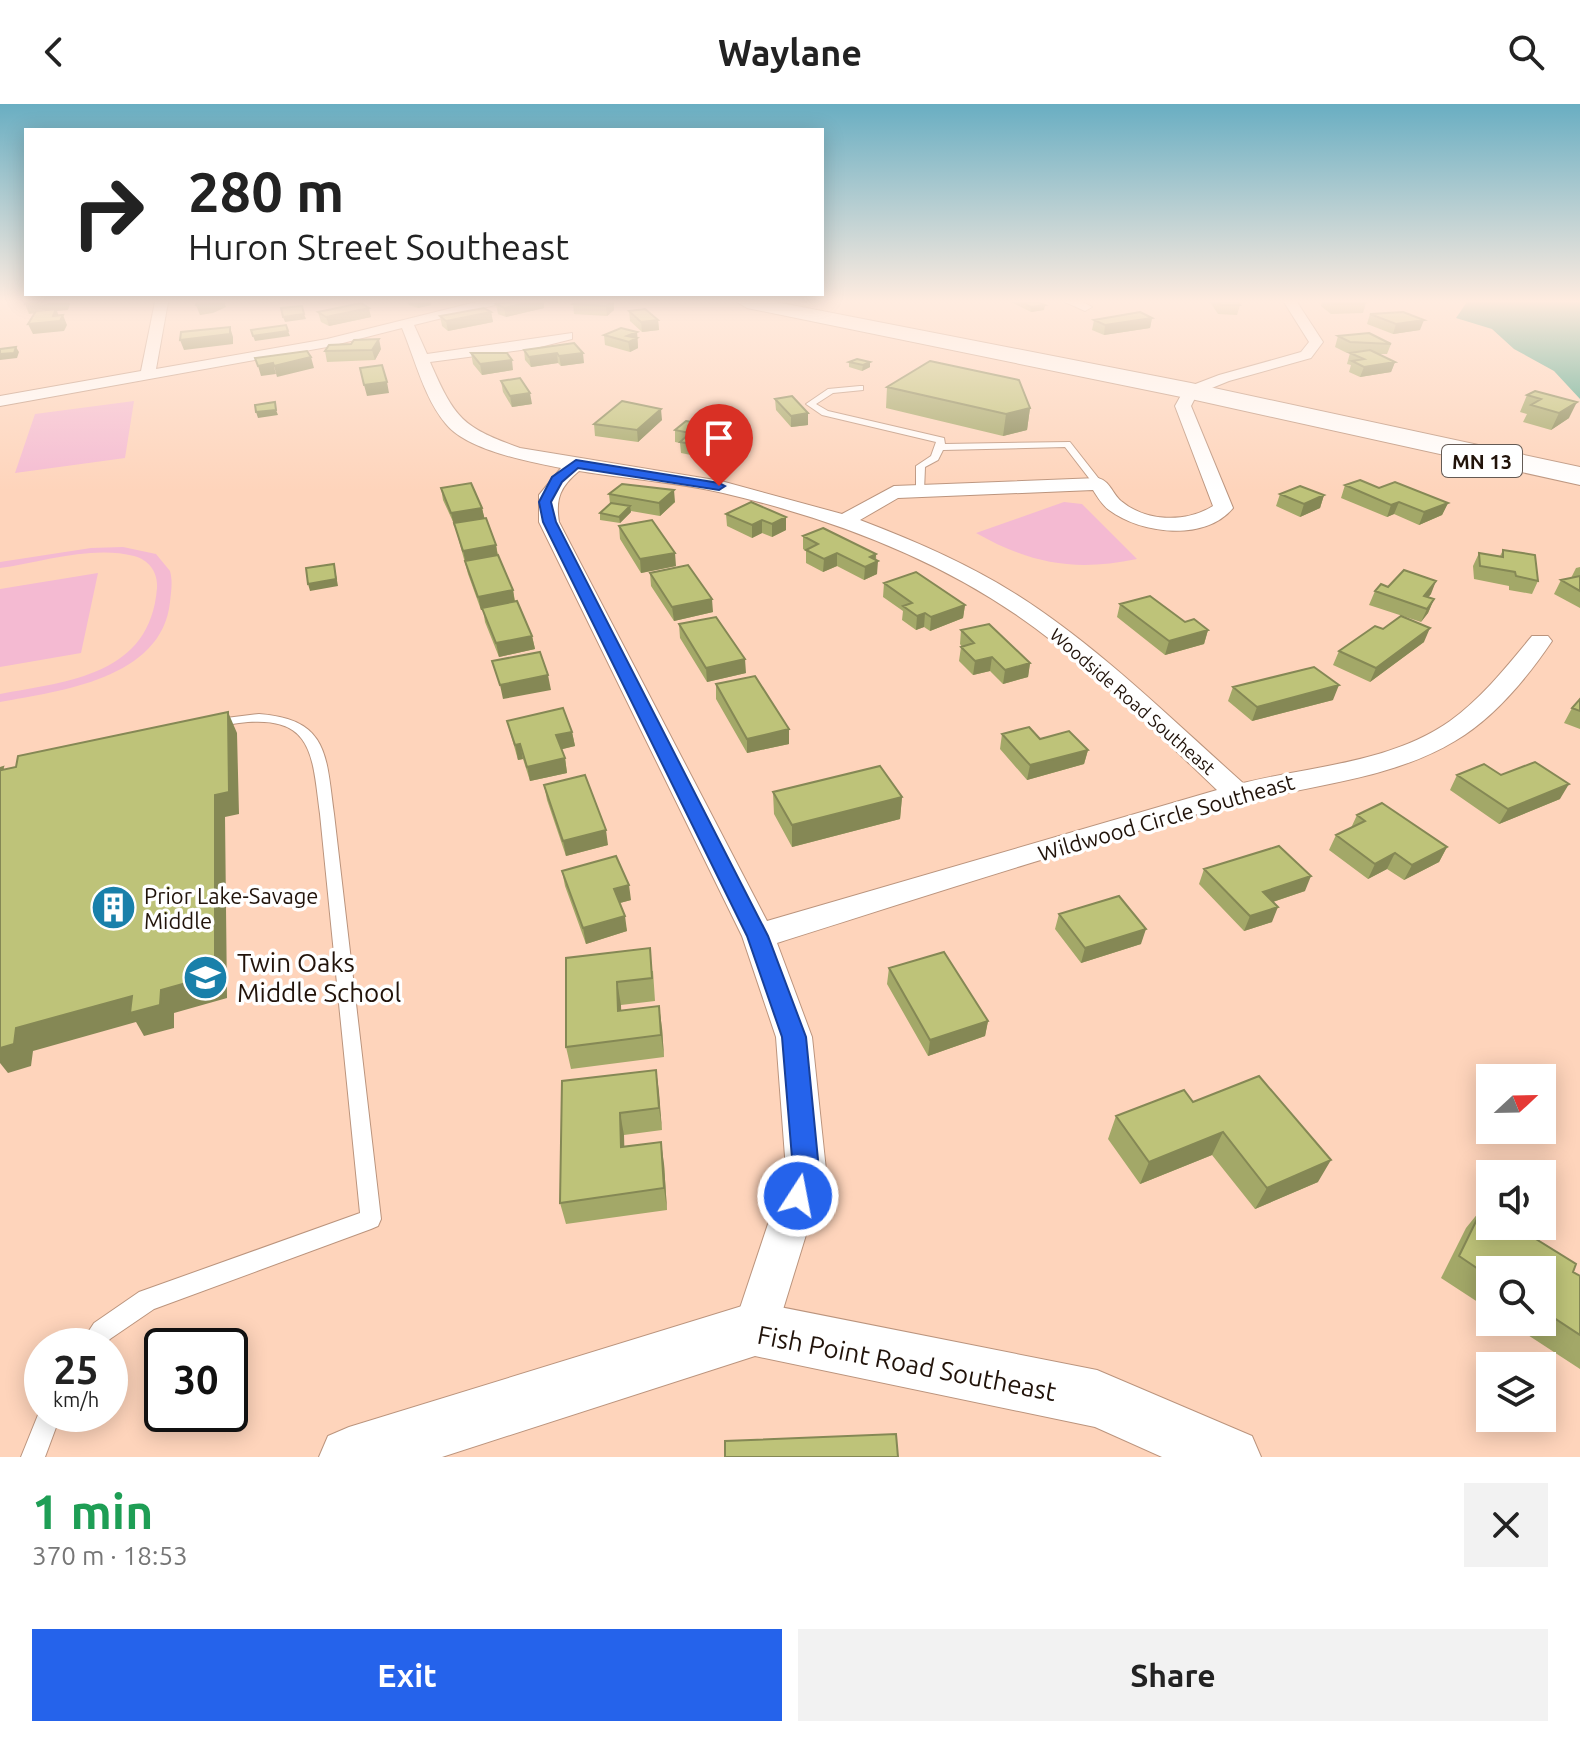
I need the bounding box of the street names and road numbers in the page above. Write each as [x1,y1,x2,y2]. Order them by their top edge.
road number: MN 13 [1442,445,1522,477]
street label: Woodside Road Southeast [1046,624,1220,778]
street label: Wildwood Circle Southeast [1035,768,1297,866]
street label: Fish Point Road Southeast [755,1320,1059,1406]

